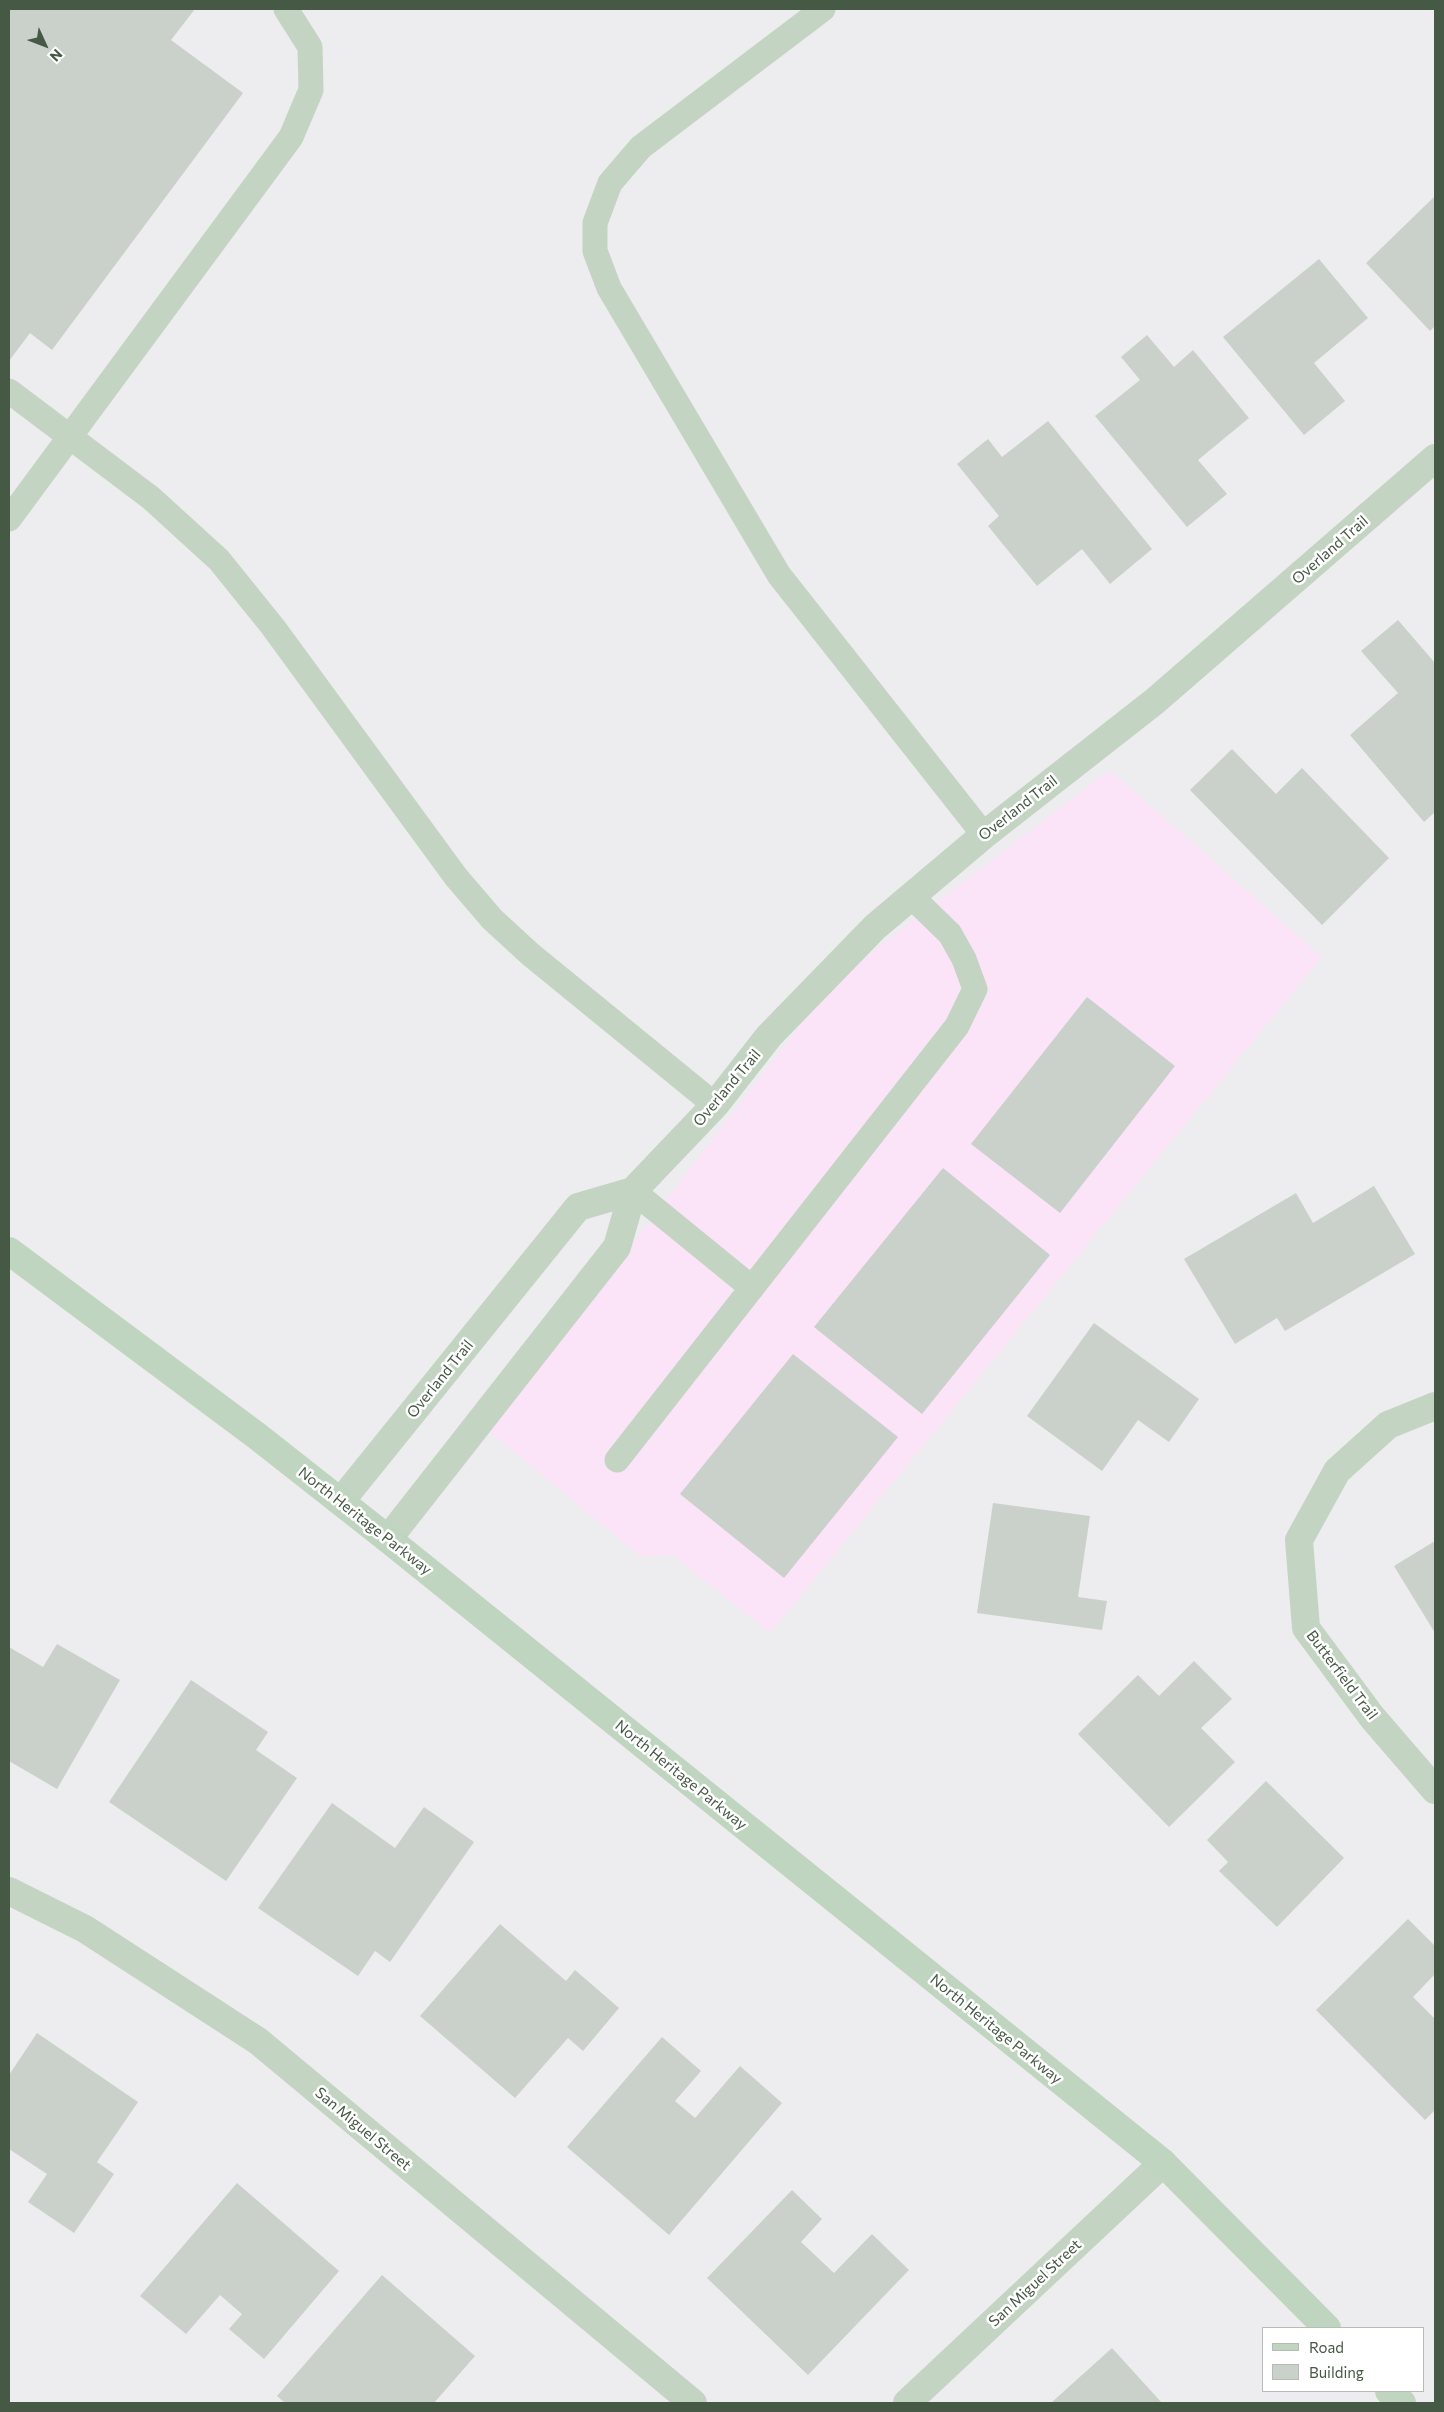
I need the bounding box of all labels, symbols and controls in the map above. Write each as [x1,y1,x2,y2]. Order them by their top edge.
north arrow [20,20,70,70]
text: N [47,46,66,65]
street label: Overland Trail [1288,512,1372,588]
street label: Overland Trail [975,772,1061,844]
street label: Overland Trail [690,1046,764,1130]
street label: Overland Trail [403,1336,477,1422]
street label: North Heritage Parkway [295,1463,435,1579]
street label: Butterfield Trail [1303,1627,1381,1723]
street label: North Heritage Parkway [611,1716,751,1834]
street label: North Heritage Parkway [926,1970,1066,2088]
street label: San Miguel Street [311,2084,415,2174]
street label: San Miguel Street [985,2236,1085,2330]
legend [1262,2327,1424,2392]
text: Road [1309,2338,1344,2356]
text: Building [1309,2363,1364,2381]

